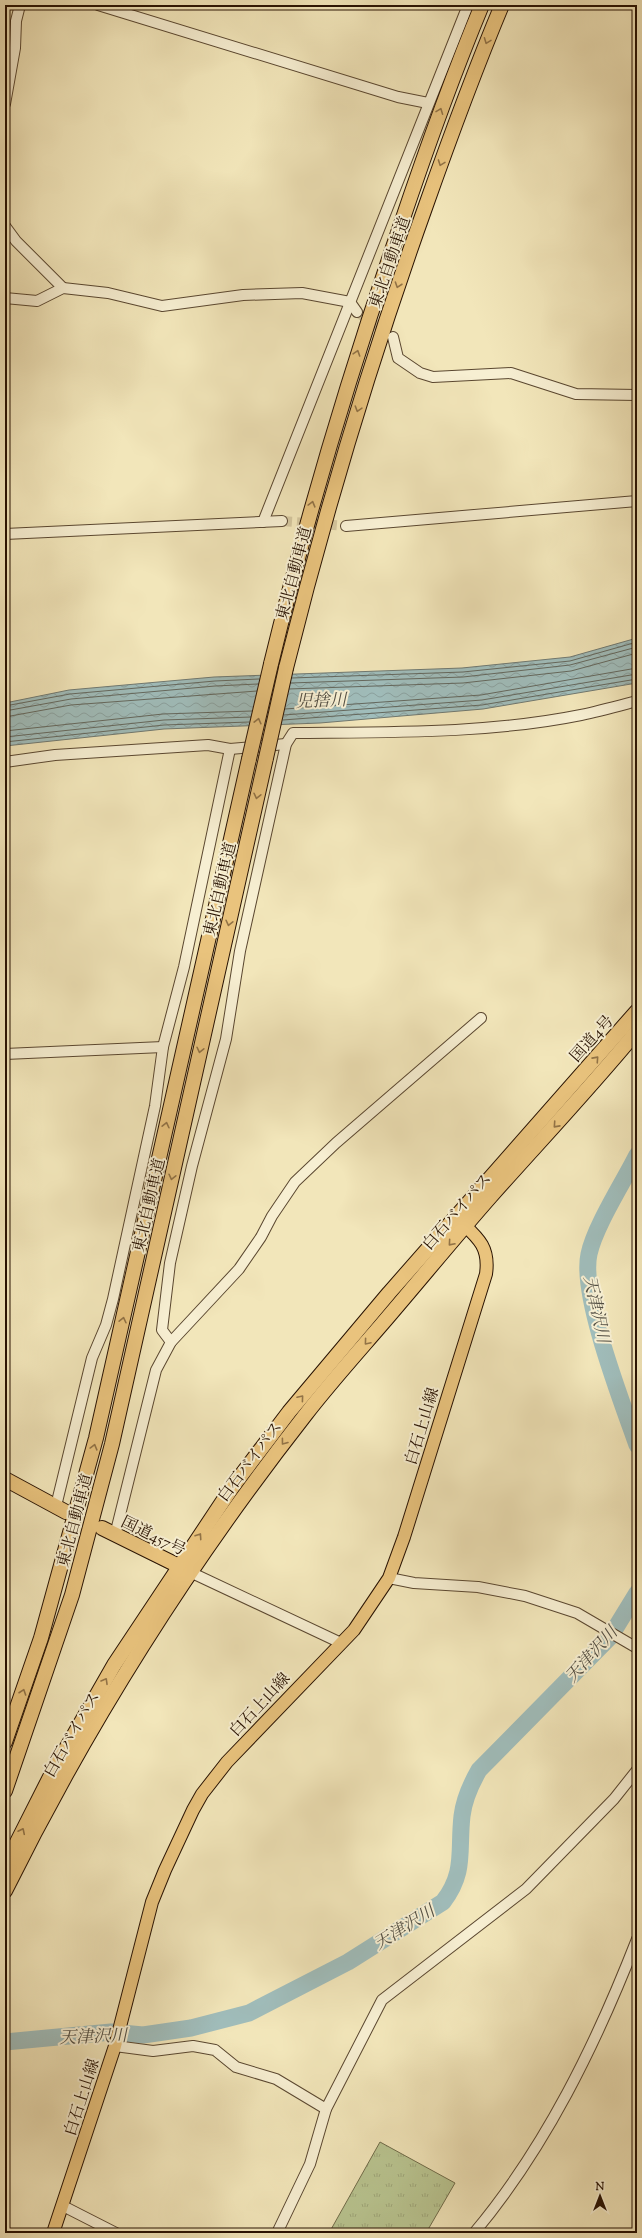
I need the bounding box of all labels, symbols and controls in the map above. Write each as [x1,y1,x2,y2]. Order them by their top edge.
one-way arrow [483,37,491,44]
one-way arrow [436,107,444,114]
one-way arrow [438,159,446,166]
street label: 東北自動車道 [365,214,418,312]
one-way arrow [394,282,403,289]
one-way arrow [353,350,361,357]
one-way arrow [354,405,363,412]
one-way arrow [307,501,316,508]
street label: 東北自動車道 [272,524,319,623]
water label: 児捨川 [295,689,349,715]
one-way arrow [253,717,262,724]
one-way arrow [254,793,262,800]
street label: 東北自動車道 [199,840,243,939]
one-way arrow [225,920,233,926]
street label: 国道4号 [566,1011,620,1068]
one-way arrow [197,1047,205,1053]
one-way arrow [591,1056,599,1064]
one-way arrow [553,1120,560,1128]
one-way arrow [162,1121,170,1128]
street label: 東北自動車道 [128,1156,172,1255]
street label: 白石バイパス [418,1169,498,1256]
one-way arrow [168,1174,176,1180]
one-way arrow [449,1239,456,1246]
water label: 天津沢川 [576,1274,614,1347]
one-way arrow [118,1317,126,1323]
one-way arrow [364,1338,371,1345]
street label: 白石上山線 [401,1385,446,1468]
one-way arrow [296,1395,303,1402]
street label: 白石バイパス [213,1417,289,1508]
one-way arrow [282,1438,289,1445]
one-way arrow [89,1443,98,1450]
street label: 東北自動車道 [53,1471,100,1570]
street label: 国道457号 [117,1512,189,1563]
one-way arrow [194,1533,202,1540]
water label: 天津沢川 [561,1621,625,1689]
street label: 白石上山線 [225,1669,297,1743]
one-way arrow [101,1678,108,1685]
street label: 白石バイパス [39,1688,107,1782]
one-way arrow [18,1689,26,1696]
one-way arrow [17,1828,25,1836]
water label: 天津沢川 [370,1899,442,1957]
water label: 天津沢川 [59,2025,129,2051]
street label: 白石上山線 [60,2056,107,2139]
north arrow [580,2176,620,2216]
text: N [595,2179,605,2195]

